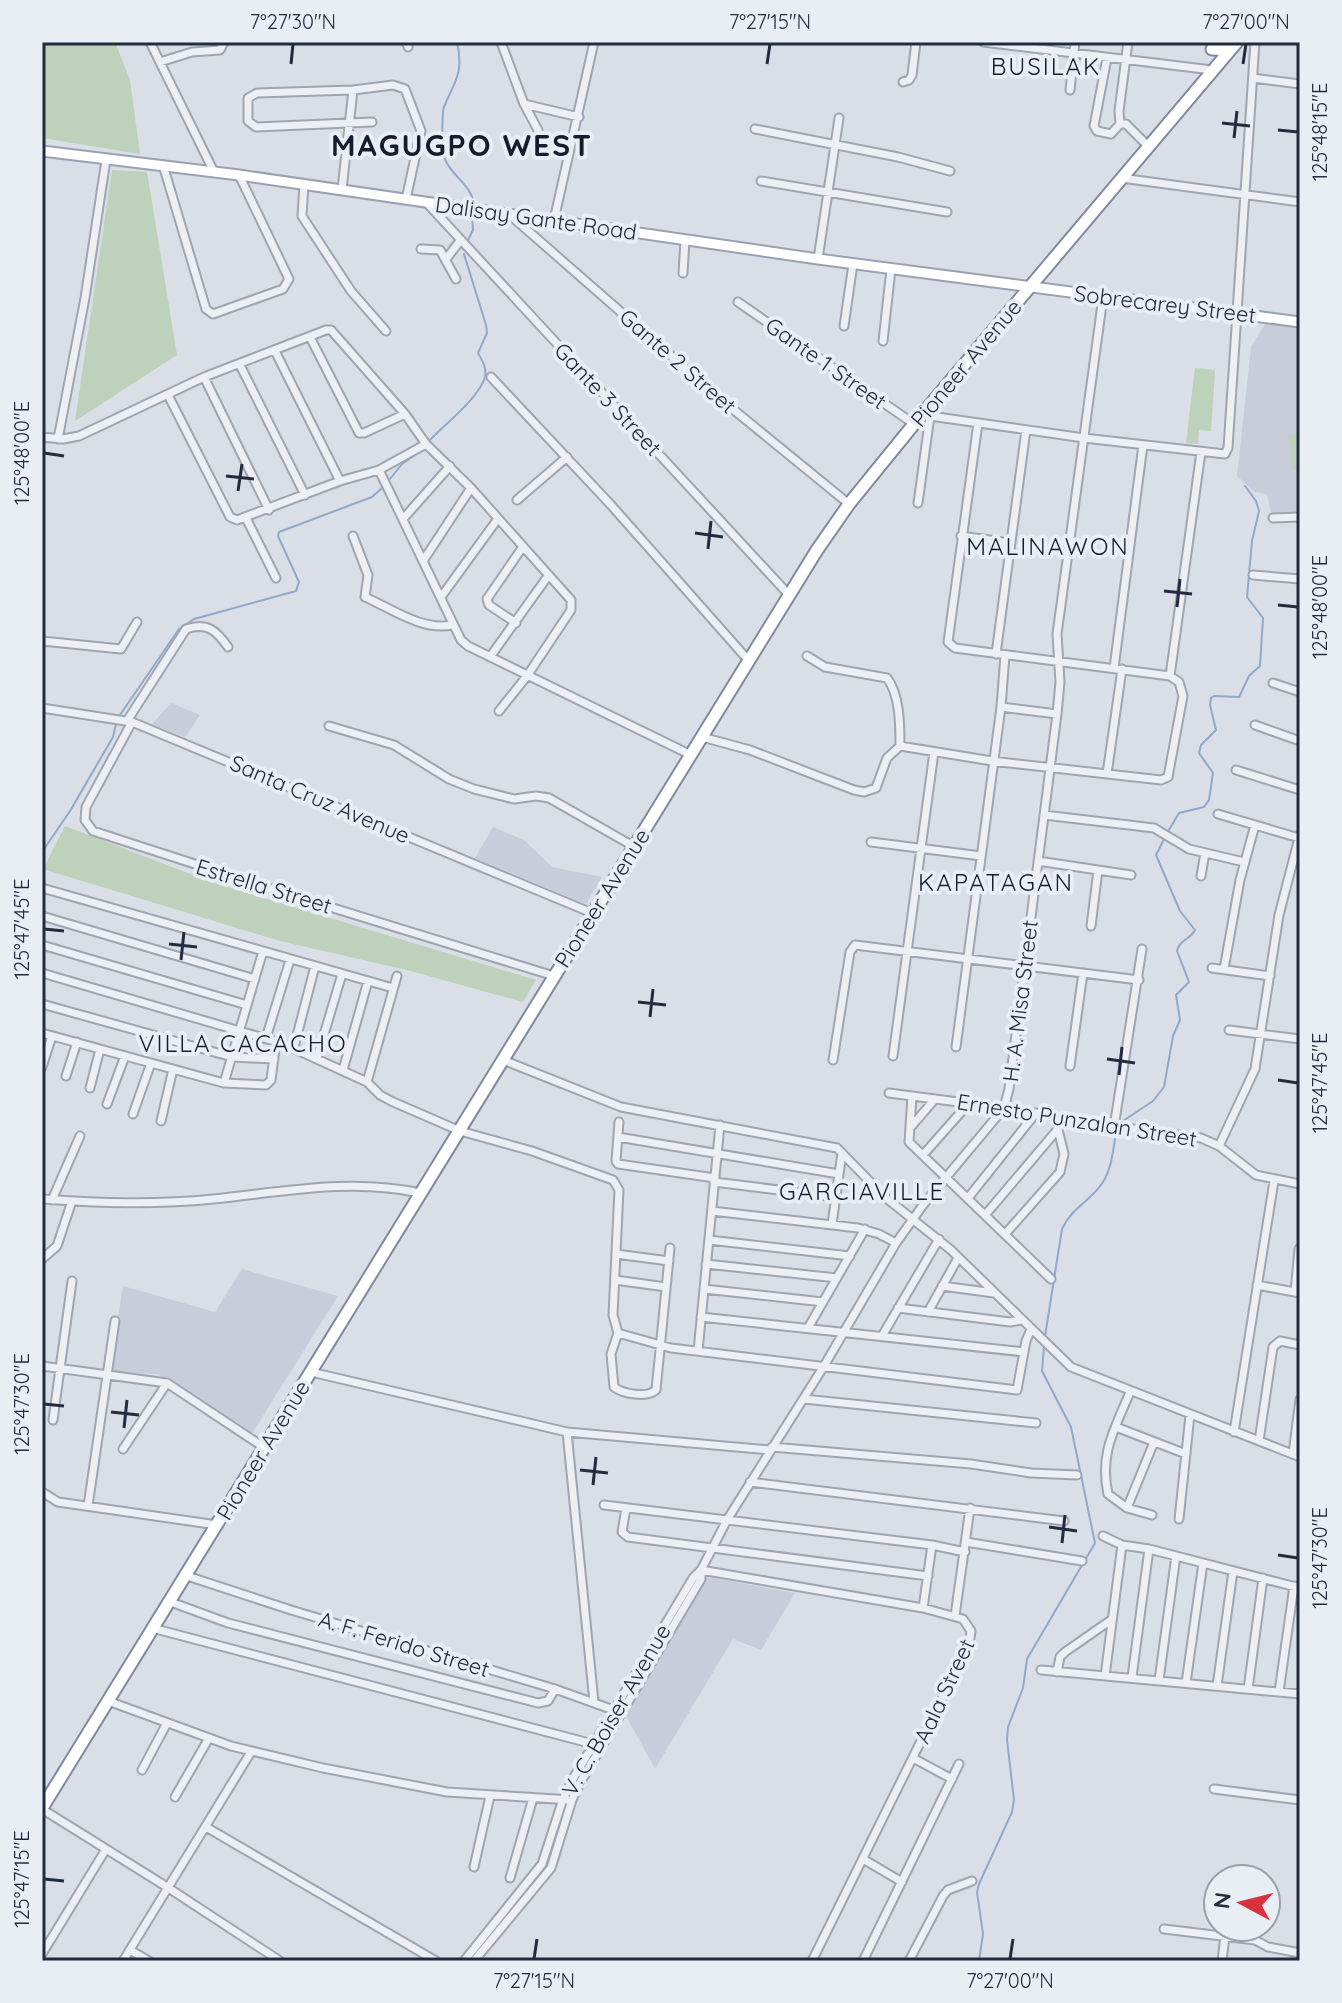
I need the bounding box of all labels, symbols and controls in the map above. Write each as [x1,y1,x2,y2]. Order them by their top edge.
text: 7°27'30"N [250,9,336,34]
text: 7°27'15"N [729,9,811,34]
text: 7°27'00"N [1202,9,1290,34]
district label: BUSILAK [991,51,1101,81]
text: 125°48'15"E [1307,83,1332,181]
district label: MAGUGPO WEST [331,126,593,164]
street label: Dalisay Gante Road [433,190,639,246]
street label: Sobrecarey Street [1072,279,1258,329]
street label: Pioneer Avenue [904,293,1028,433]
street label: Gante 2 Street [614,303,742,419]
street label: Gante 1 Street [760,311,892,415]
street label: Gante 3 Street [548,336,668,462]
text: 125°48'00"E [9,401,34,505]
district label: MALINAWON [966,531,1130,561]
text: 125°48'00"E [1307,555,1332,659]
street label: Santa Cruz Avenue [226,749,414,849]
street label: Pioneer Avenue [548,823,656,973]
street label: Estrella Street [193,852,335,920]
district label: KAPATAGAN [918,867,1074,897]
text: 125°47'45"E [9,879,34,979]
street label: H. A. Misa Street [996,918,1044,1084]
district label: VILLA CACACHO [138,1028,348,1058]
text: 125°47'45"E [1307,1033,1332,1133]
street label: Ernesto Punzalan Street [955,1087,1199,1153]
district label: GARCIAVILLE [779,1176,945,1206]
text: 125°47'30"E [9,1353,34,1455]
street label: Pioneer Avenue [210,1375,316,1525]
text: 125°47'30"E [1307,1507,1332,1609]
street label: A. F. Ferido Street [315,1605,493,1683]
street label: V. C. Boiser Avenue [555,1619,677,1801]
street label: Aala Street [908,1634,980,1748]
text: 125°47'15"E [9,1830,34,1928]
north arrow [1202,1863,1282,1943]
text: N [1207,1891,1237,1910]
text: 7°27'15"N [493,1968,575,1993]
text: 7°27'00"N [966,1968,1054,1993]

